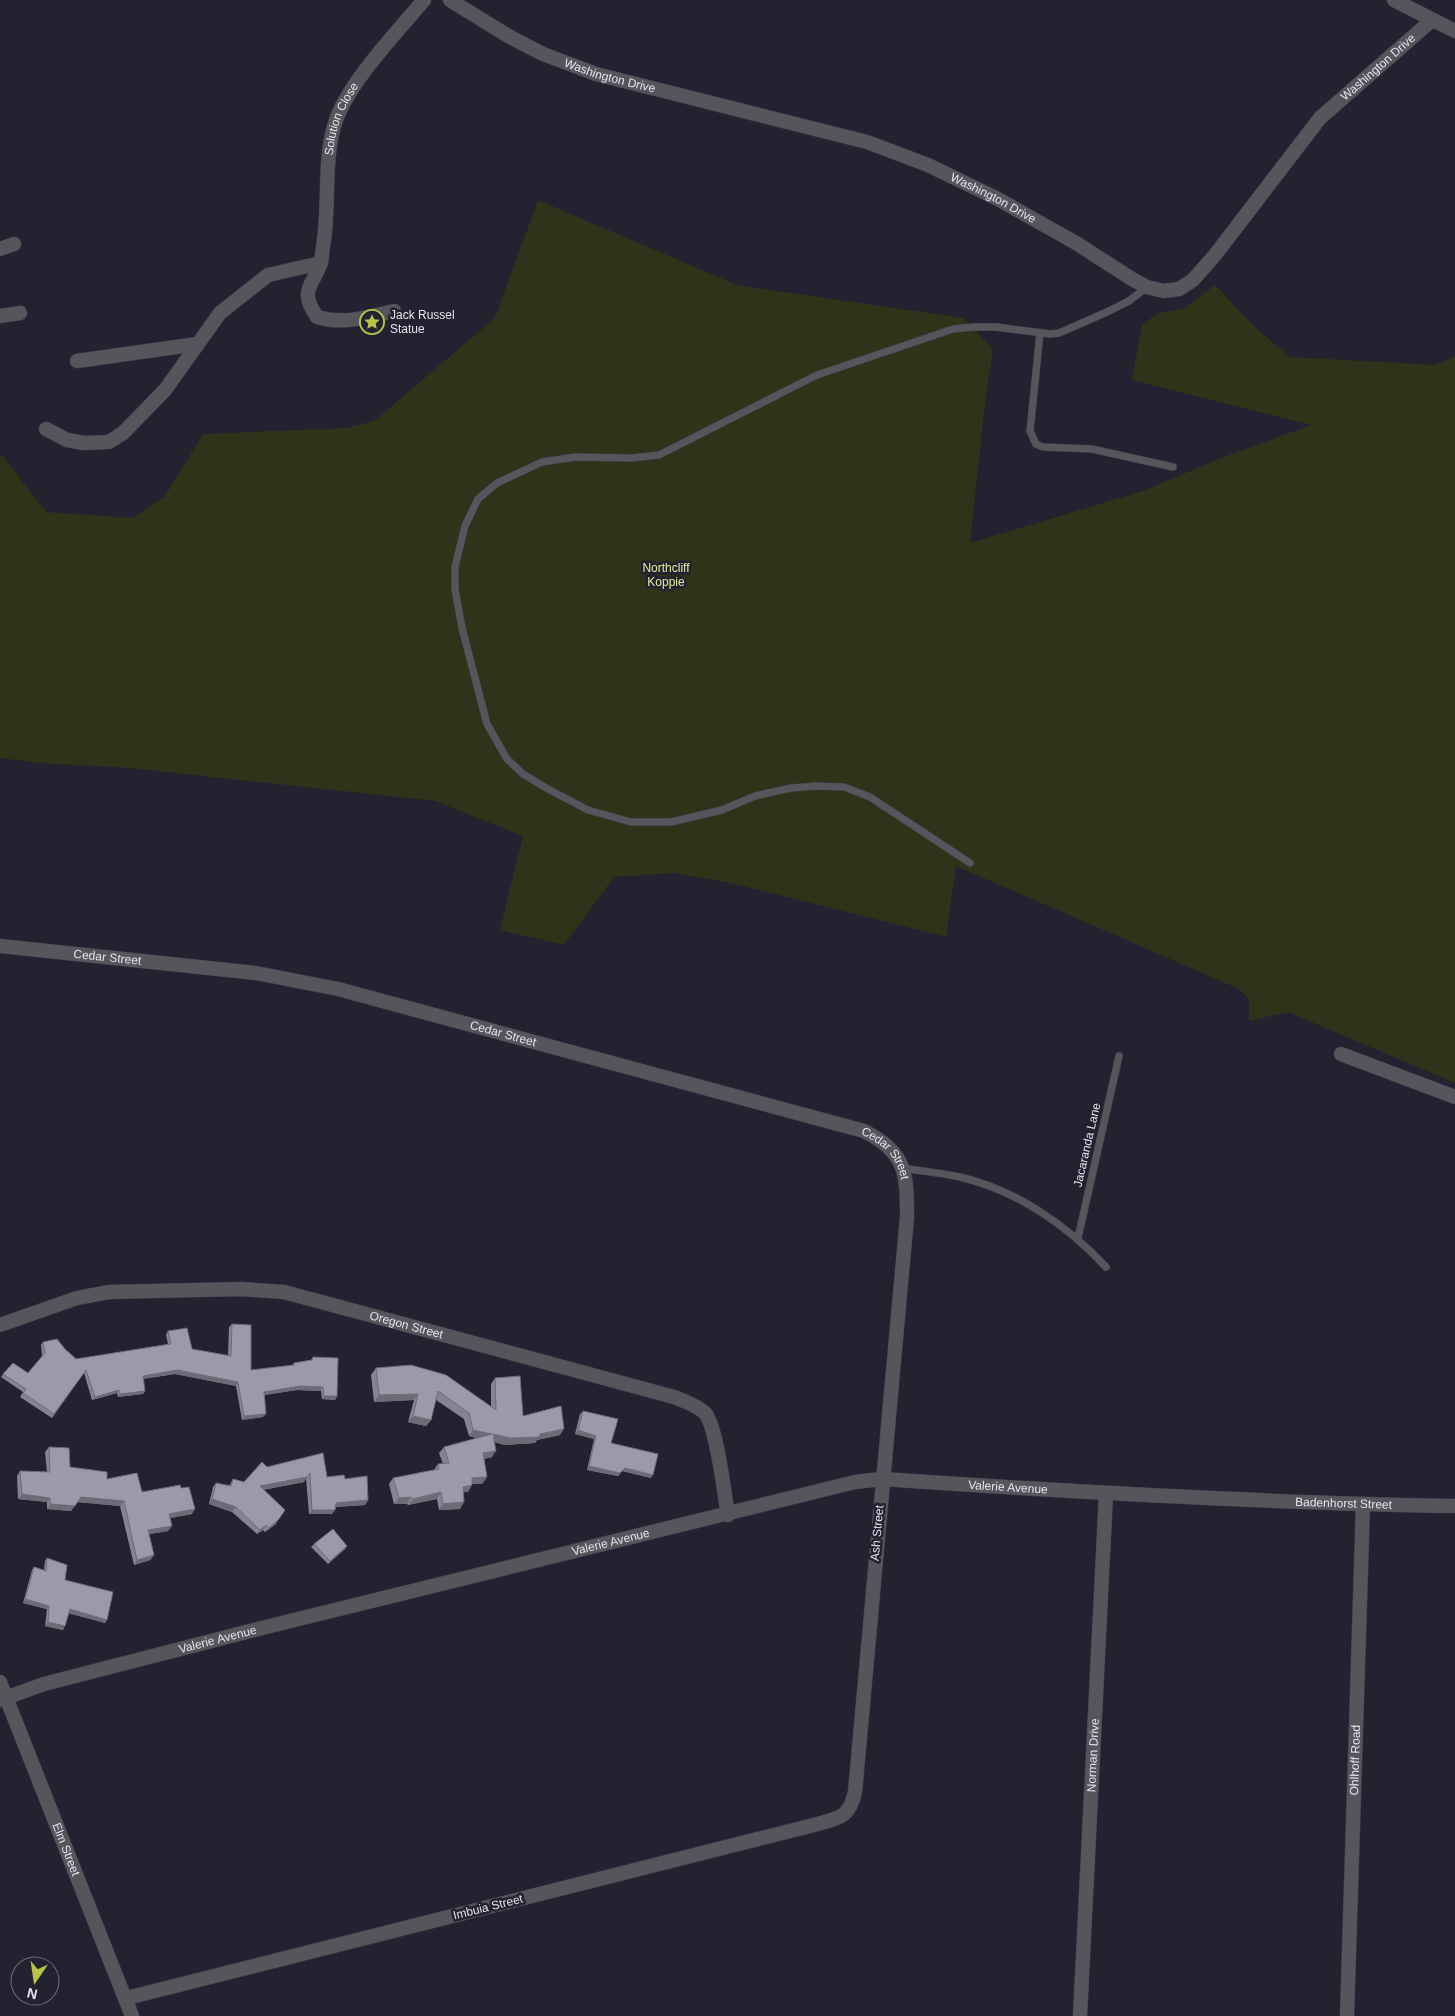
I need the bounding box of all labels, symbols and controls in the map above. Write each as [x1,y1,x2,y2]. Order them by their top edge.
street label: Washington Drive [1338,31,1418,104]
street label: Washington Drive [562,56,657,96]
street label: Solution Close [322,80,361,156]
street label: Washington Drive [948,170,1039,226]
place label: Jack Russel Statue [390,308,455,336]
place icon: Jack Russel Statue [359,309,385,335]
park label: Northcliff Koppie [642,561,690,589]
street label: Cedar Street [73,947,143,968]
street label: Cedar Street [468,1018,538,1049]
street label: Jacaranda Lane [1070,1101,1104,1189]
street label: Cedar Street [859,1124,912,1181]
street label: Oregon Street [368,1308,445,1342]
street label: Valerie Avenue [968,1478,1048,1497]
street label: Badenhorst Street [1295,1495,1393,1512]
street label: Ash Street [868,1504,886,1562]
street label: Valerie Avenue [570,1526,651,1558]
street label: Valerie Avenue [177,1623,258,1656]
street label: Norman Drive [1084,1718,1102,1793]
street label: Ohlhoff Road [1347,1725,1363,1796]
street label: Elm Street [49,1821,83,1879]
street label: Imbuia Street [452,1891,525,1922]
north arrow [10,1956,60,2006]
text: N [25,1985,39,2003]

